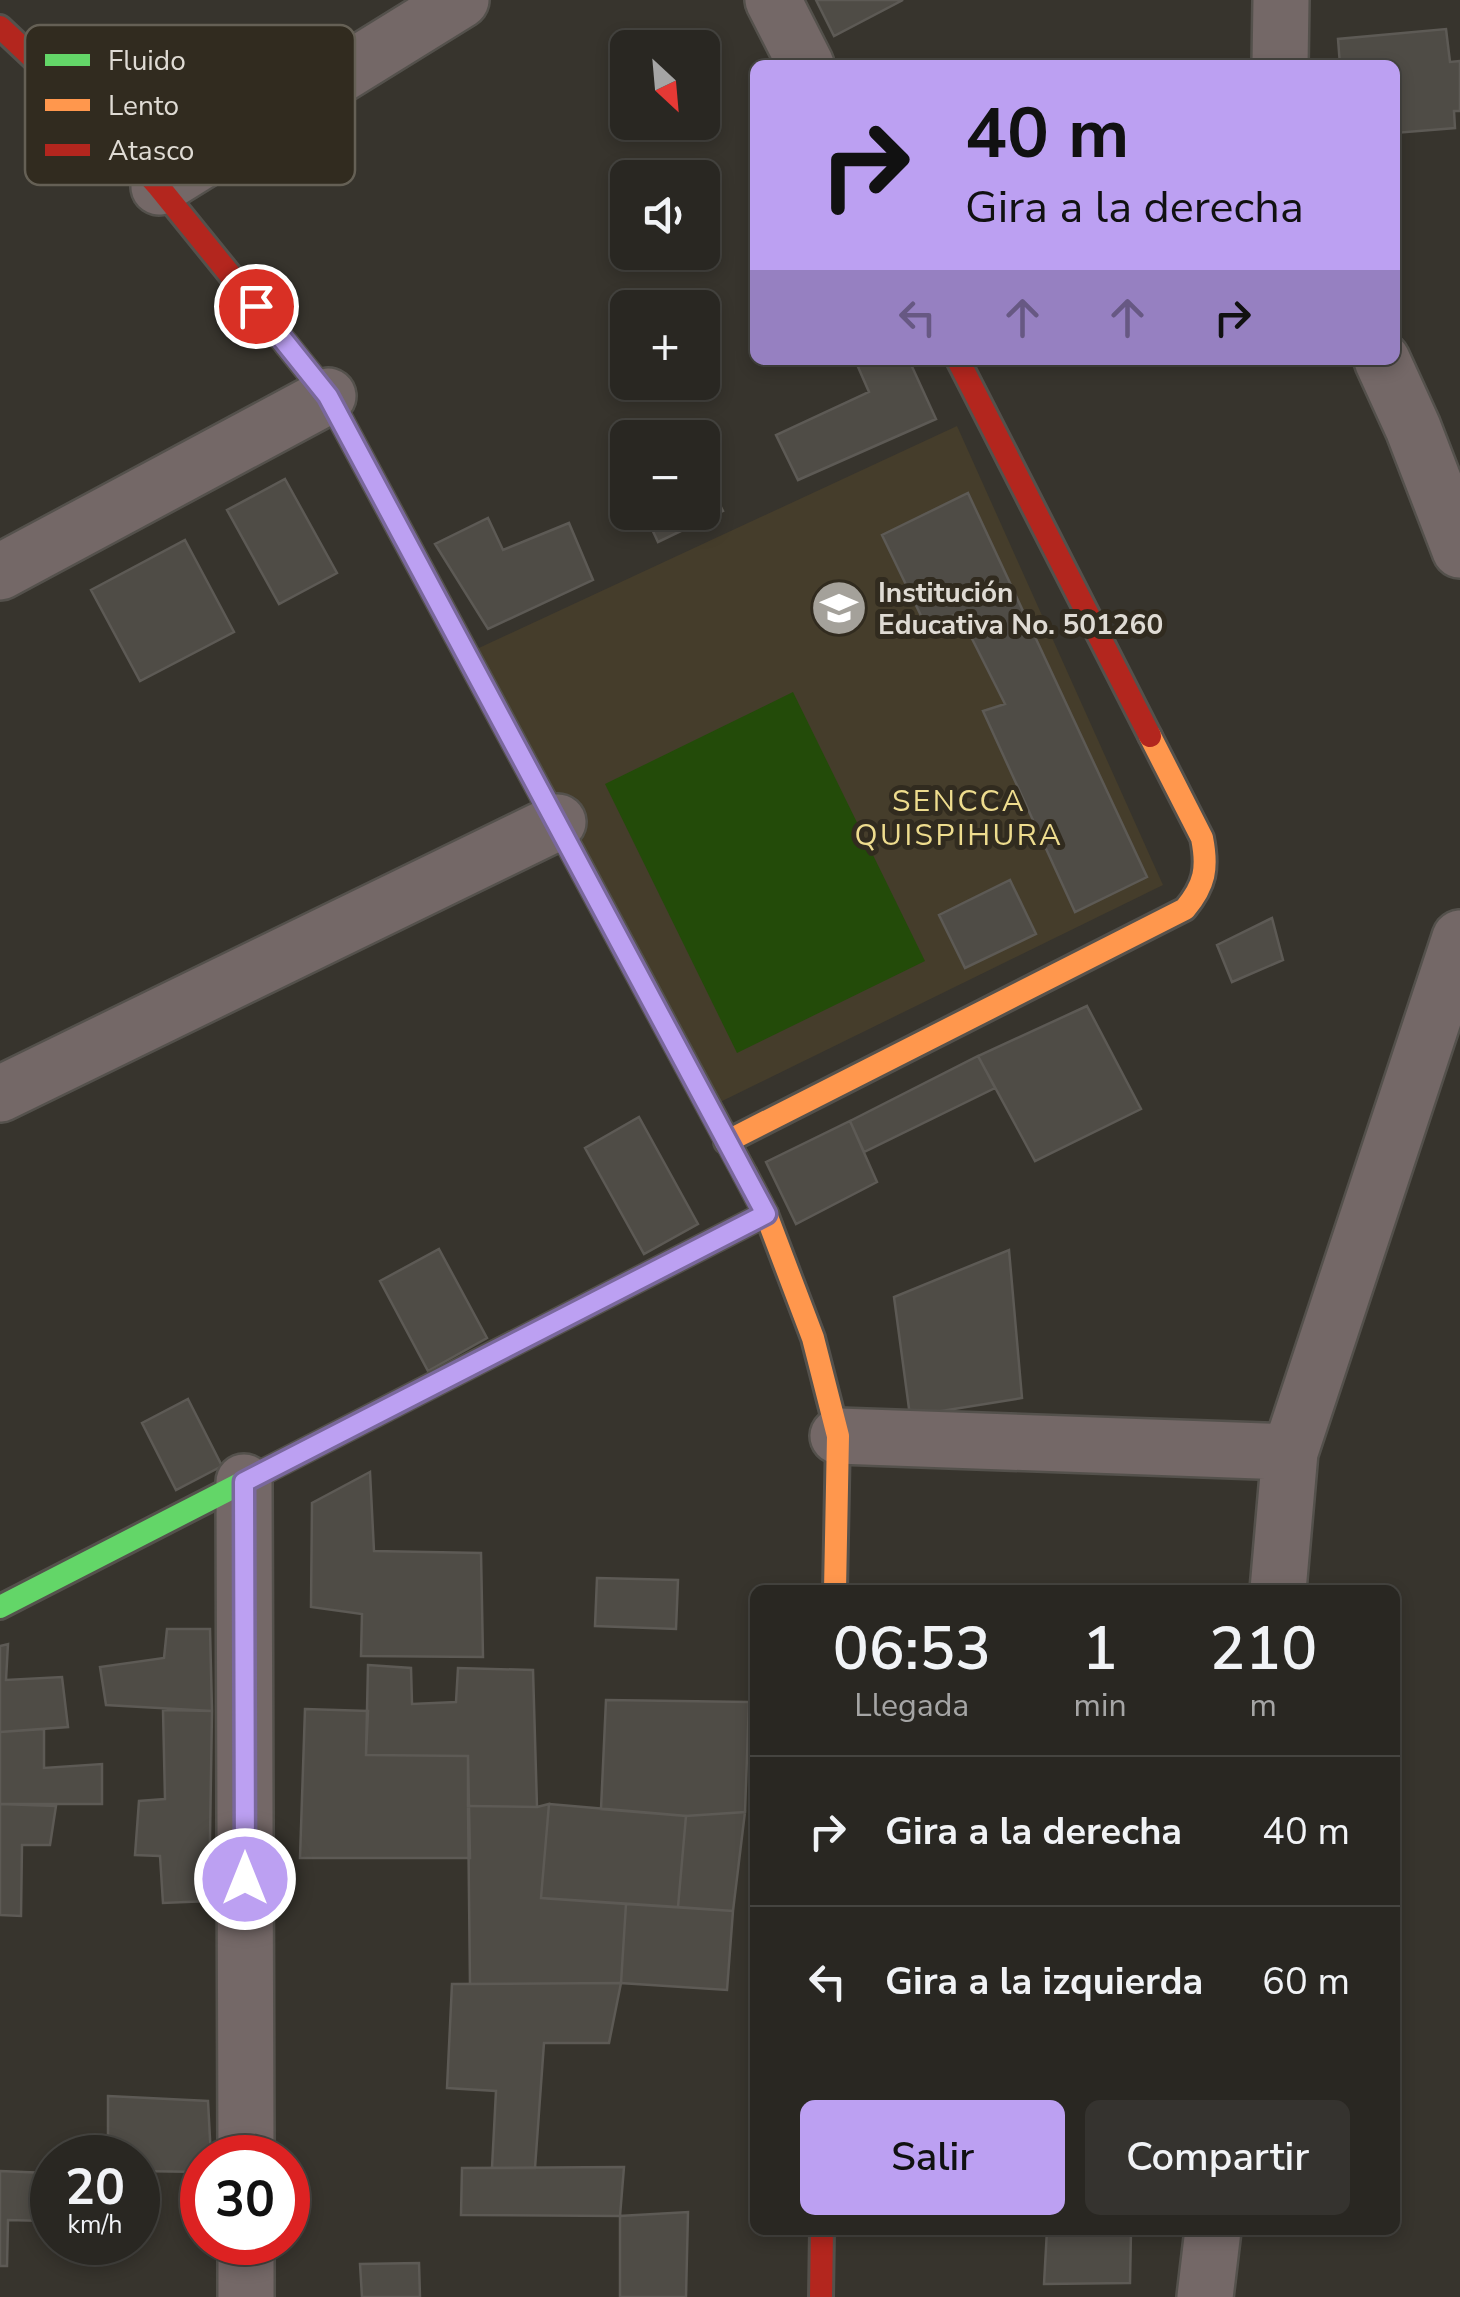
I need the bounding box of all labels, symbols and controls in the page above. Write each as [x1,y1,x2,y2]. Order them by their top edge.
legend [25,25,355,185]
north arrow [610,30,720,140]
map controls [610,30,720,530]
text: Fluido [108,42,186,80]
text: 40 m [965,86,1129,182]
text: Lento [108,87,179,125]
icon: right [800,100,930,230]
text: Atasco [108,132,194,170]
button: sound [610,160,720,270]
text: Gira a la derecha [965,177,1304,238]
pin [214,264,299,349]
icon: arrive [229,279,284,334]
button: + [610,290,720,400]
icon: left [890,290,945,345]
icon: ahead [995,290,1050,345]
icon: ahead [1100,290,1155,345]
icon: right [1205,290,1260,345]
button: − [610,420,720,530]
place label: Institución Educativa No. 501260 [878,574,1163,644]
school or university icon: Institución Educativa No. 501260 [809,578,869,638]
district label: SENCCA QUISPIHURA [855,781,1063,856]
text: 06:53 [833,1608,991,1690]
text: 1 [1082,1608,1118,1690]
text: 210 [1209,1608,1317,1690]
text: Llegada [854,1684,969,1727]
text: min [1074,1684,1127,1727]
text: m [1250,1684,1277,1727]
icon: right [800,1804,855,1859]
text: Gira a la derecha [885,1806,1182,1857]
text: 40 m [1262,1806,1350,1857]
position arrow [193,1827,297,1931]
icon: left [800,1954,855,2009]
text: Gira a la izquierda [885,1956,1203,2007]
text: 60 m [1262,1956,1350,2007]
button: Salir [800,2100,1065,2215]
button: Compartir [1085,2100,1350,2215]
speed limit sign: 30 [180,2135,310,2265]
text: 20 [65,2153,125,2222]
text: km/h [67,2208,123,2242]

